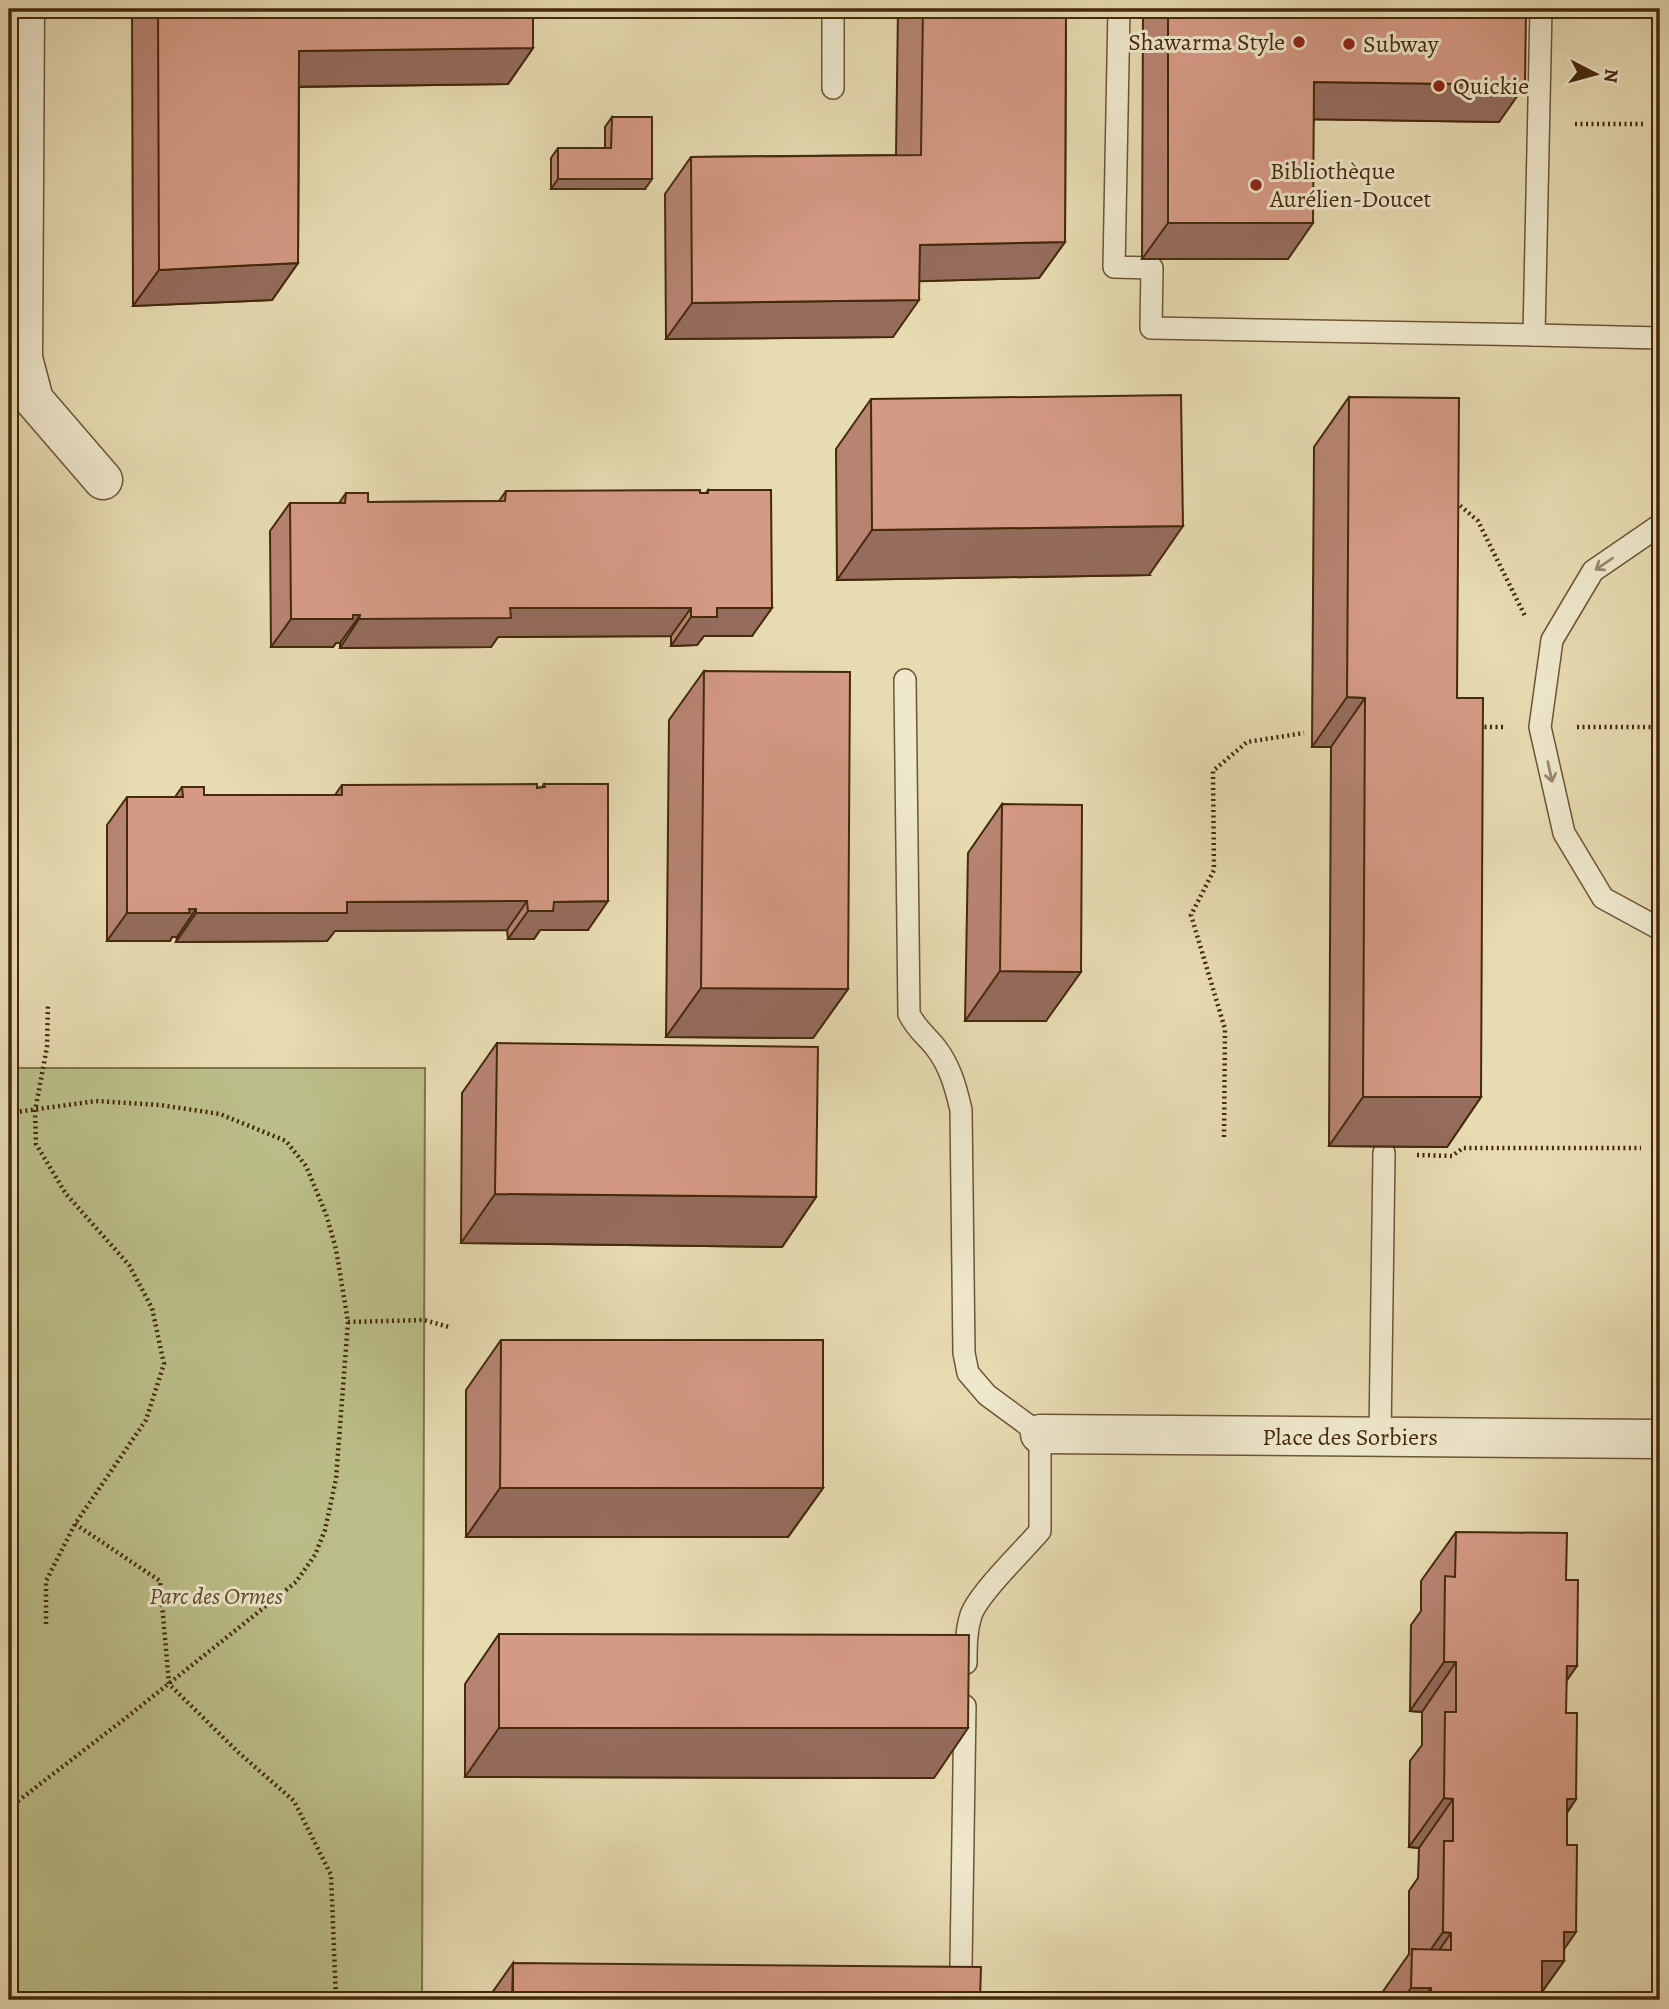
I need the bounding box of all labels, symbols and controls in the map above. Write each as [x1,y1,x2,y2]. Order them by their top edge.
place label: Shawarma Style [1128,26,1285,58]
place label: Subway [1363,28,1439,60]
marker: Shawarma Style [1291,34,1307,50]
marker: Subway [1341,36,1357,52]
north arrow [1560,38,1630,108]
text: N [1597,67,1625,84]
place label: Quickie [1453,70,1529,102]
marker: Quickie [1431,78,1447,94]
place label: Bibliothèque Aurélien-Doucet [1269,155,1432,215]
marker: Bibliothèque Aurélien-Doucet [1248,177,1264,193]
one-way arrow [1595,556,1614,571]
one-way arrow [1544,760,1558,783]
street label: Place des Sorbiers [1262,1421,1438,1453]
park label: Parc des Ormes [149,1580,283,1612]

